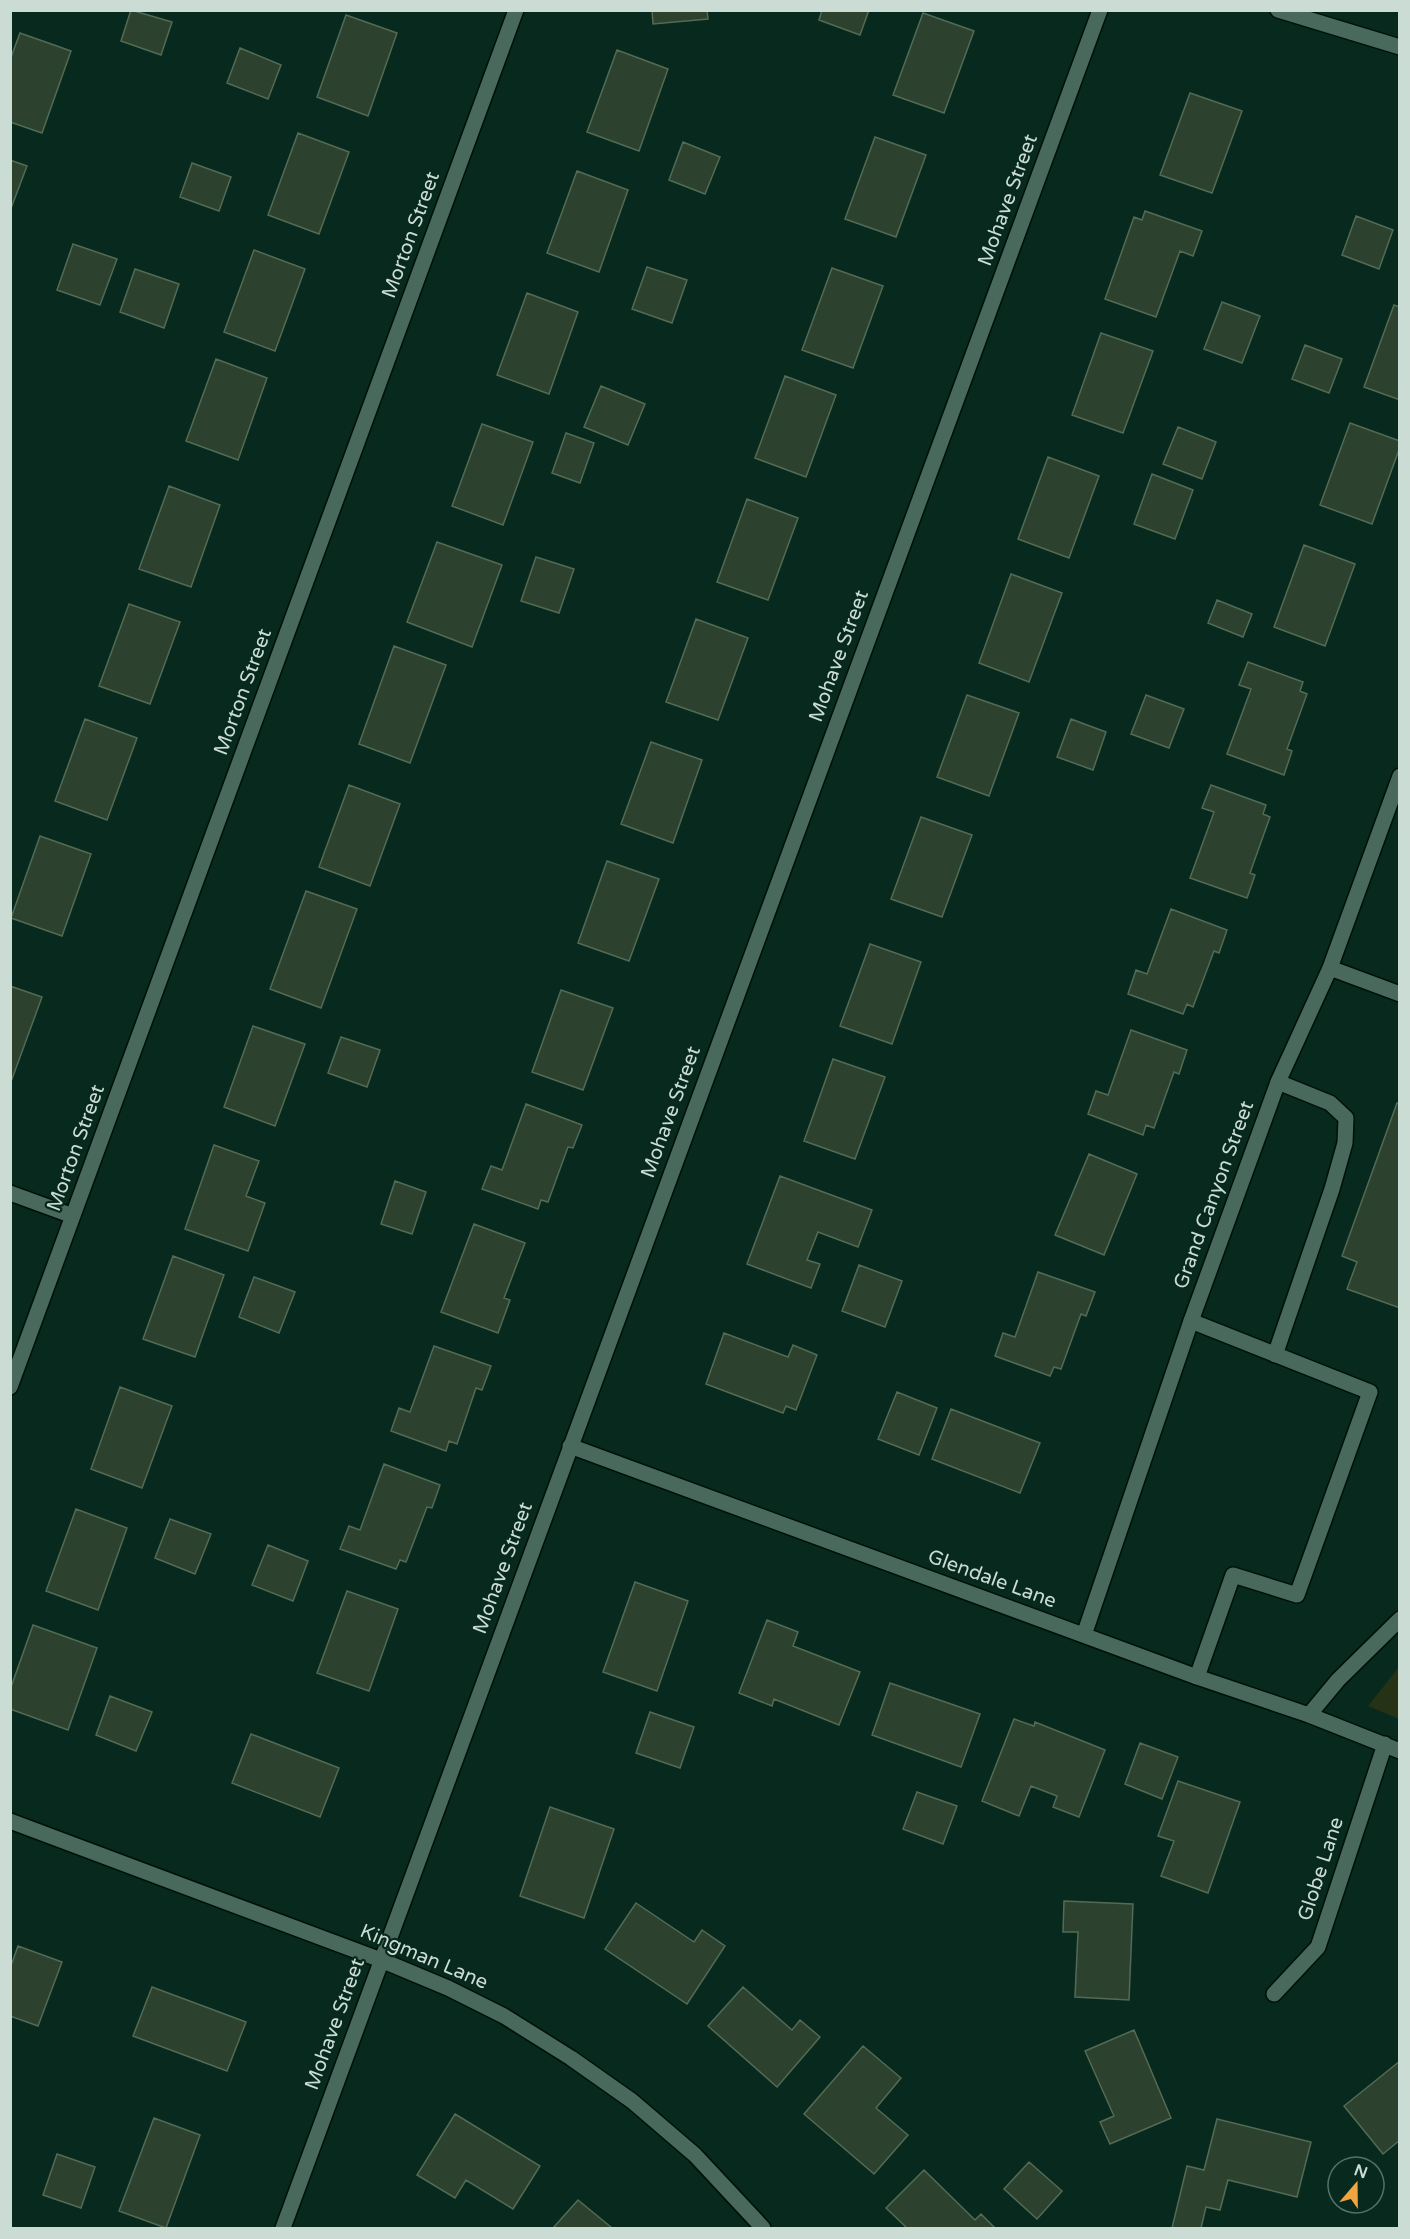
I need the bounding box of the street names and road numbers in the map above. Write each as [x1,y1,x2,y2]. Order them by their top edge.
street label: Mohave Street [973,130,1043,269]
street label: Morton Street [377,168,445,302]
street label: Mohave Street [804,586,874,725]
street label: Morton Street [209,625,277,759]
street label: Mohave Street [636,1042,706,1181]
street label: Morton Street [42,1081,110,1215]
street label: Grand Canyon Street [1169,1097,1259,1292]
street label: Mohave Street [468,1498,538,1637]
street label: Glendale Lane [924,1545,1060,1613]
street label: Globe Lane [1293,1814,1349,1924]
street label: Kingman Lane [357,1919,491,1995]
street label: Mohave Street [300,1954,370,2093]

